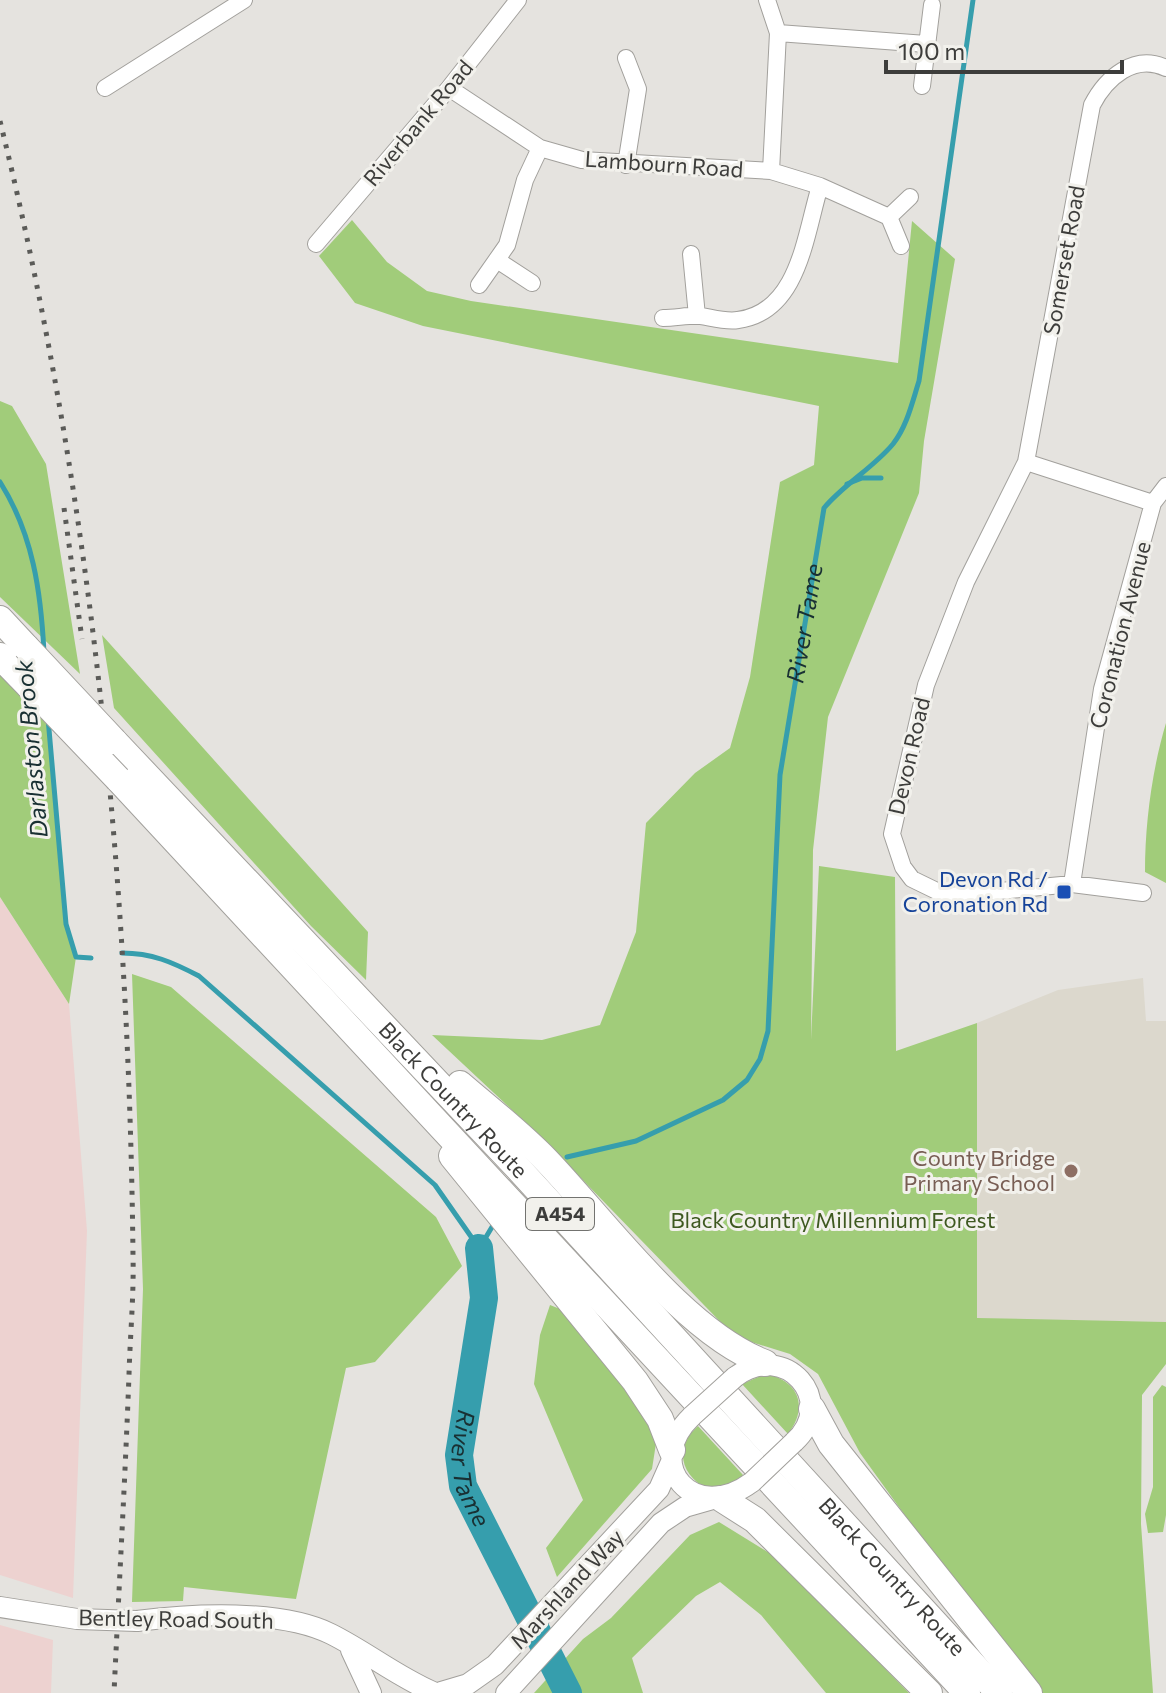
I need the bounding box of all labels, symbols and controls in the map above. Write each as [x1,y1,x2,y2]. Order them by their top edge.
scale bar [886,24,1122,74]
text: 100 m [898,36,965,65]
street label: Riverbank Road [357,54,478,191]
street label: Lambourn Road [584,144,744,183]
street label: Somerset Road [1037,183,1090,337]
street label: Coronation Avenue [1083,539,1156,731]
water label: River Tame [779,561,828,685]
water label: Darlaston Brook [8,658,53,839]
street label: Devon Road [882,695,935,817]
place label: Devon Rd / Coronation Rd [903,865,1048,917]
marker: Devon Rd / Coronation Rd [1055,883,1073,901]
street label: Black Country Route [374,1016,534,1183]
place label: County Bridge Primary School [903,1144,1055,1196]
marker: County Bridge Primary School [1062,1162,1080,1180]
road number: A454 [526,1198,594,1230]
park label: Black Country Millennium Forest [670,1206,996,1233]
water label: River Tame [446,1408,497,1531]
street label: Black Country Route [814,1492,972,1661]
street label: Marshland Way [504,1523,629,1654]
street label: Bentley Road South [78,1603,274,1634]

